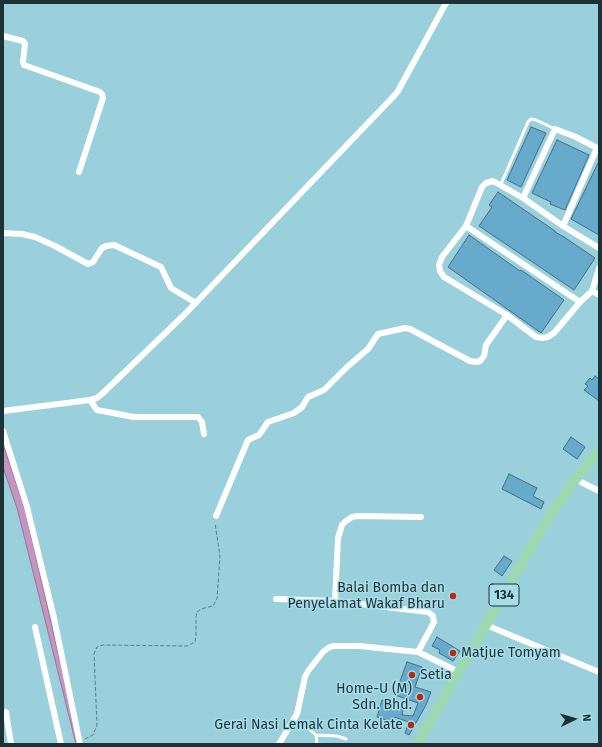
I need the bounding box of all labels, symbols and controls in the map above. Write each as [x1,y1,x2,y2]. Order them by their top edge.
place label: Balai Bomba dan Penyelamat Wakaf Bharu [287,580,445,612]
road number: 134 [489,584,519,606]
marker: Balai Bomba dan Penyelamat Wakaf Bharu [448,591,458,601]
place label: Matjue Tomyam [461,645,561,661]
marker: Matjue Tomyam [448,648,458,658]
place label: Setia [420,667,452,683]
marker: Setia [407,670,417,680]
place label: Home-U (M) Sdn. Bhd. [336,681,412,714]
marker: Home-U (M) Sdn. Bhd. [415,692,425,702]
north arrow [554,699,594,739]
text: N [580,714,593,722]
place label: Gerai Nasi Lemak Cinta Kelate [214,717,403,733]
marker: Gerai Nasi Lemak Cinta Kelate [406,720,416,730]

